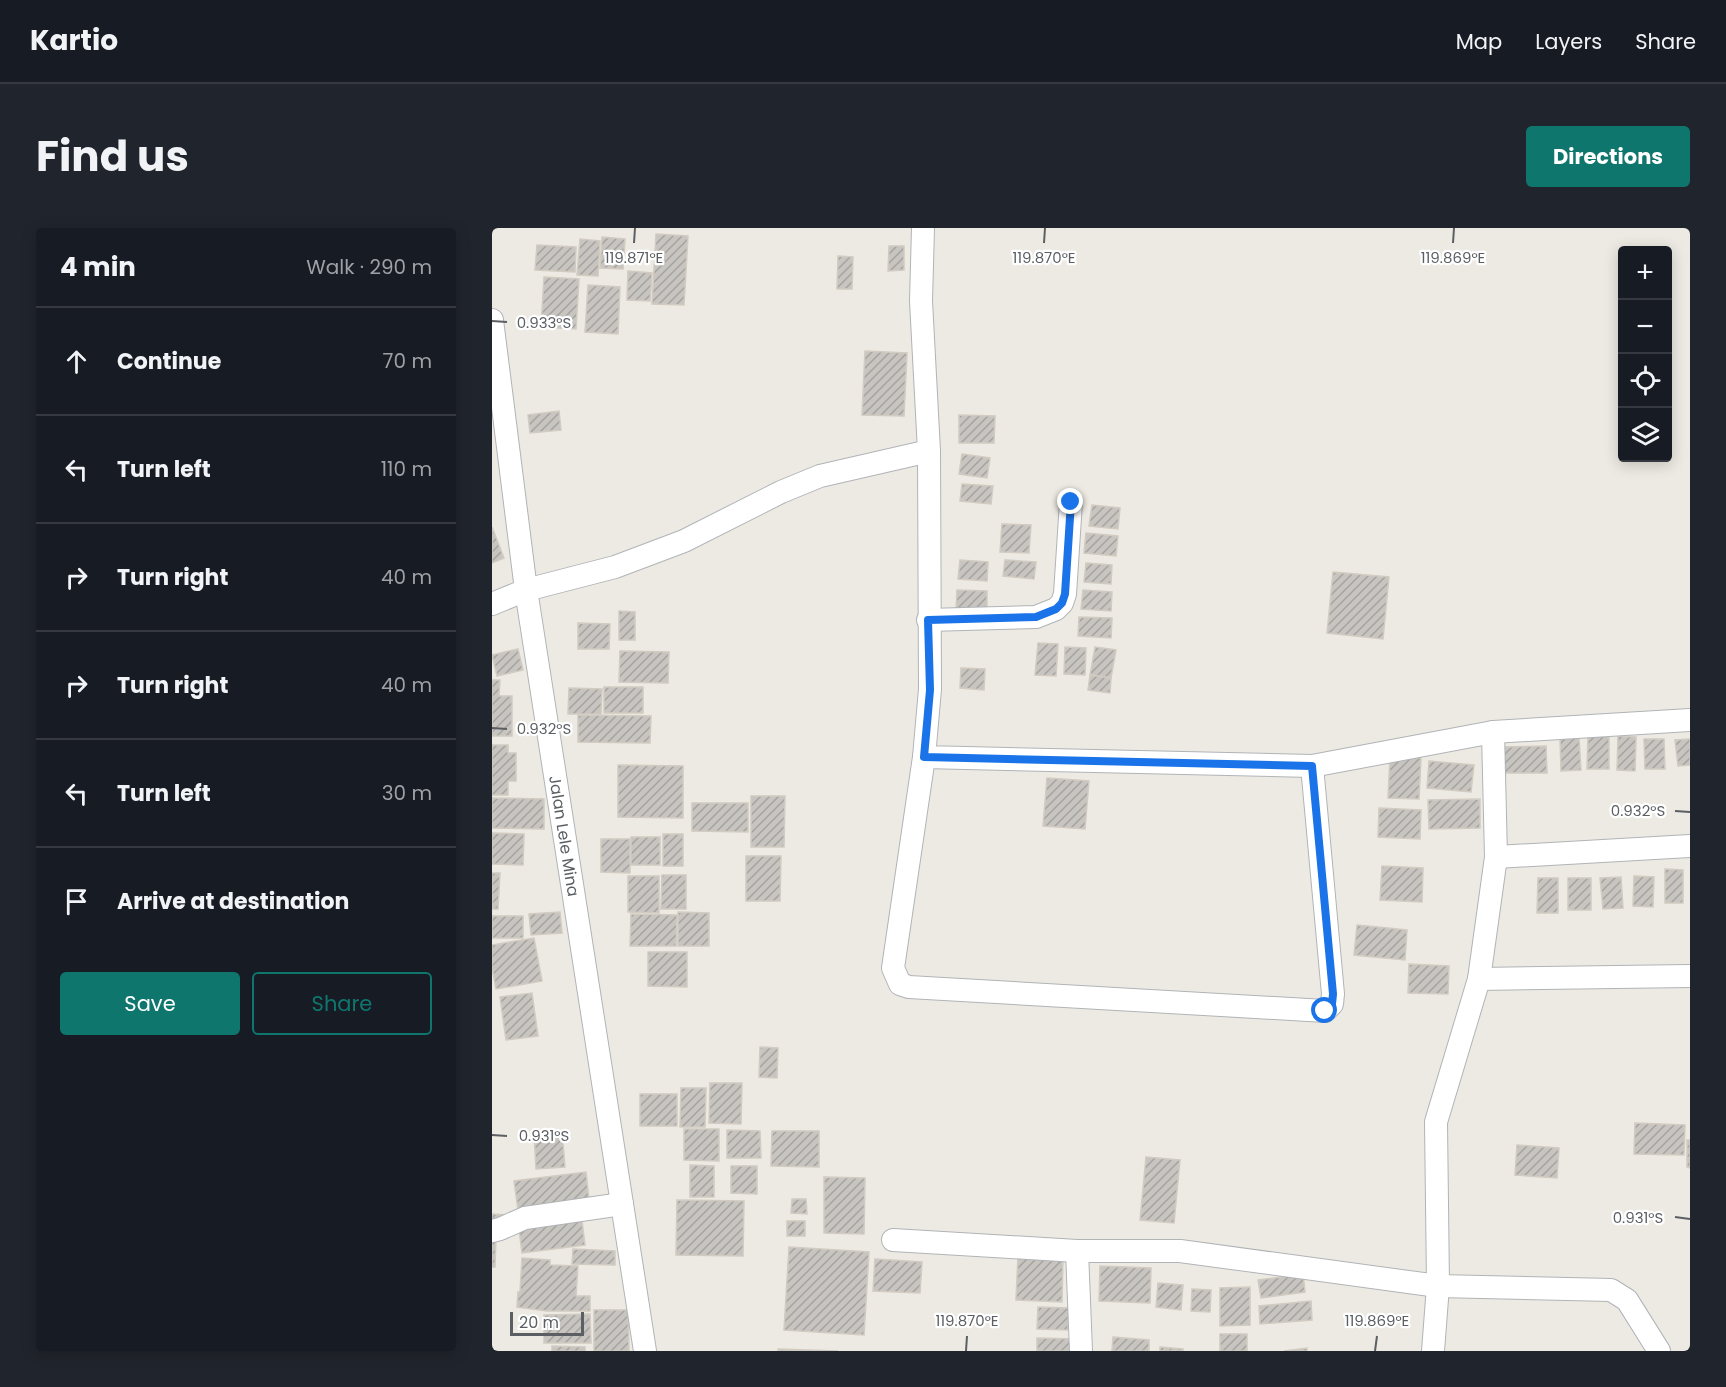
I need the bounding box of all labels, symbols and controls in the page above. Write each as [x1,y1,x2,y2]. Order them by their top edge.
text: Kartio [30,21,118,60]
text: Map [1456,27,1502,56]
text: Layers [1535,27,1602,56]
text: Share [1635,27,1696,56]
button: Directions [1526,126,1690,187]
text: Find us [36,127,189,186]
map controls [1618,246,1672,462]
button: + [1618,246,1672,300]
text: 119.871°E [605,247,663,268]
text: 119.870°E [1012,247,1076,268]
text: 119.869°E [1421,247,1485,268]
text: 4 min [60,249,136,285]
text: Walk · 290 m [306,253,432,281]
button: − [1618,300,1672,354]
text: 0.933°S [517,312,571,333]
icon: ahead [60,345,93,378]
text: Continue [117,346,221,377]
text: 70 m [383,347,432,375]
button: locate [1618,354,1672,408]
button: layers [1618,408,1672,462]
icon: left [60,453,93,486]
text: Turn left [117,454,211,485]
text: 110 m [381,455,432,483]
route end [1057,488,1083,514]
icon: right [60,561,93,594]
text: Turn right [117,562,228,593]
text: 40 m [381,563,432,591]
icon: right [60,669,93,702]
text: Turn right [117,670,228,701]
text: 40 m [381,671,432,699]
text: 0.932°S [517,718,571,739]
street label: Jalan Lele Mina [543,774,585,898]
icon: left [60,777,93,810]
text: Turn left [117,778,211,809]
text: 30 m [382,779,432,807]
text: 0.932°S [1611,800,1665,821]
icon: arrive [60,885,93,918]
text: Arrive at destination [117,886,349,917]
button: Save [60,972,240,1035]
button: Share [252,972,432,1035]
route start [1311,997,1337,1023]
text: 0.931°S [519,1125,569,1146]
text: 0.931°S [1613,1207,1663,1228]
scale bar [510,1309,584,1336]
text: 119.870°E [935,1310,999,1331]
text: 119.869°E [1345,1310,1409,1331]
text: 20 m [519,1311,559,1334]

